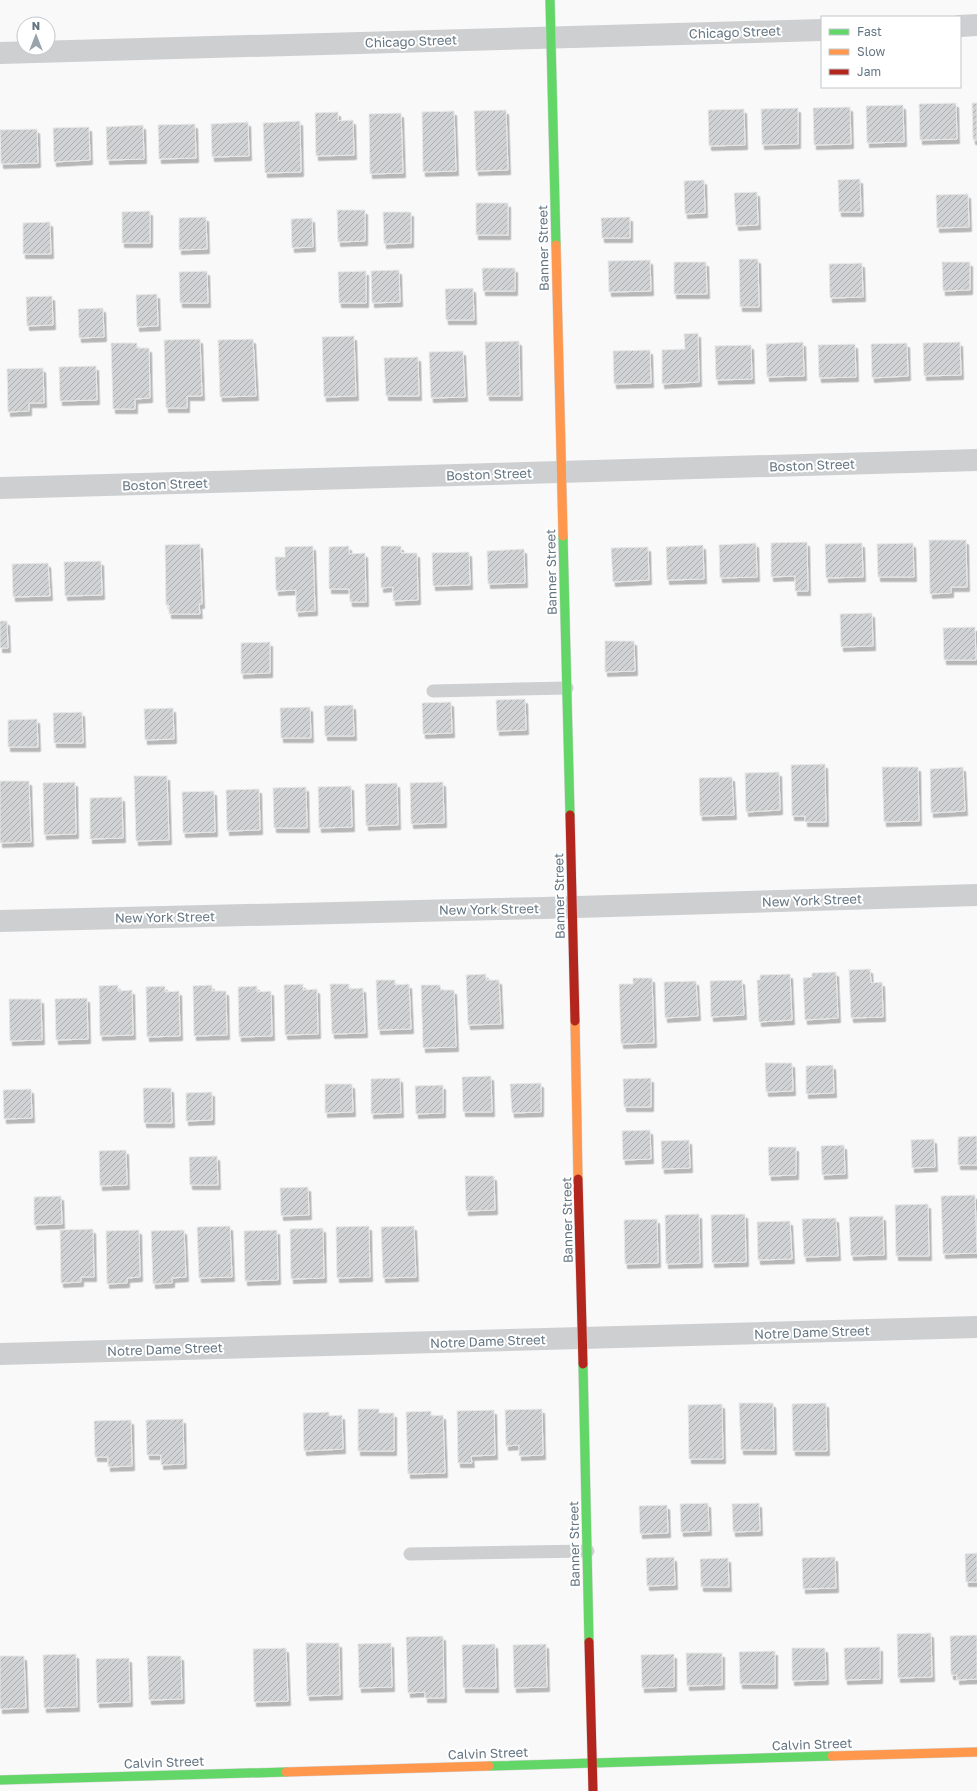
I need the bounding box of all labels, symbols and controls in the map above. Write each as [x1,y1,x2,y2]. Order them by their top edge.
north arrow [16,16,56,56]
legend [821,16,961,88]
text: N [32,19,40,32]
street label: Chicago Street [689,22,781,42]
text: Fast [857,24,882,39]
street label: Chicago Street [365,31,457,51]
text: Slow [857,44,885,59]
text: Jam [857,64,881,79]
street label: Banner Street [534,205,552,291]
street label: Boston Street [769,456,855,474]
street label: Boston Street [446,465,532,483]
street label: Boston Street [122,475,208,493]
street label: Banner Street [542,529,560,615]
street label: Banner Street [550,853,568,939]
street label: New York Street [762,890,862,910]
street label: New York Street [439,900,539,918]
street label: New York Street [115,908,215,926]
street label: Banner Street [558,1177,576,1263]
street label: Notre Dame Street [754,1322,870,1342]
street label: Notre Dame Street [430,1331,546,1351]
street label: Notre Dame Street [107,1339,223,1359]
street label: Banner Street [565,1501,583,1587]
street label: Calvin Street [771,1735,853,1753]
street label: Calvin Street [447,1744,529,1762]
street label: Calvin Street [123,1753,205,1771]

